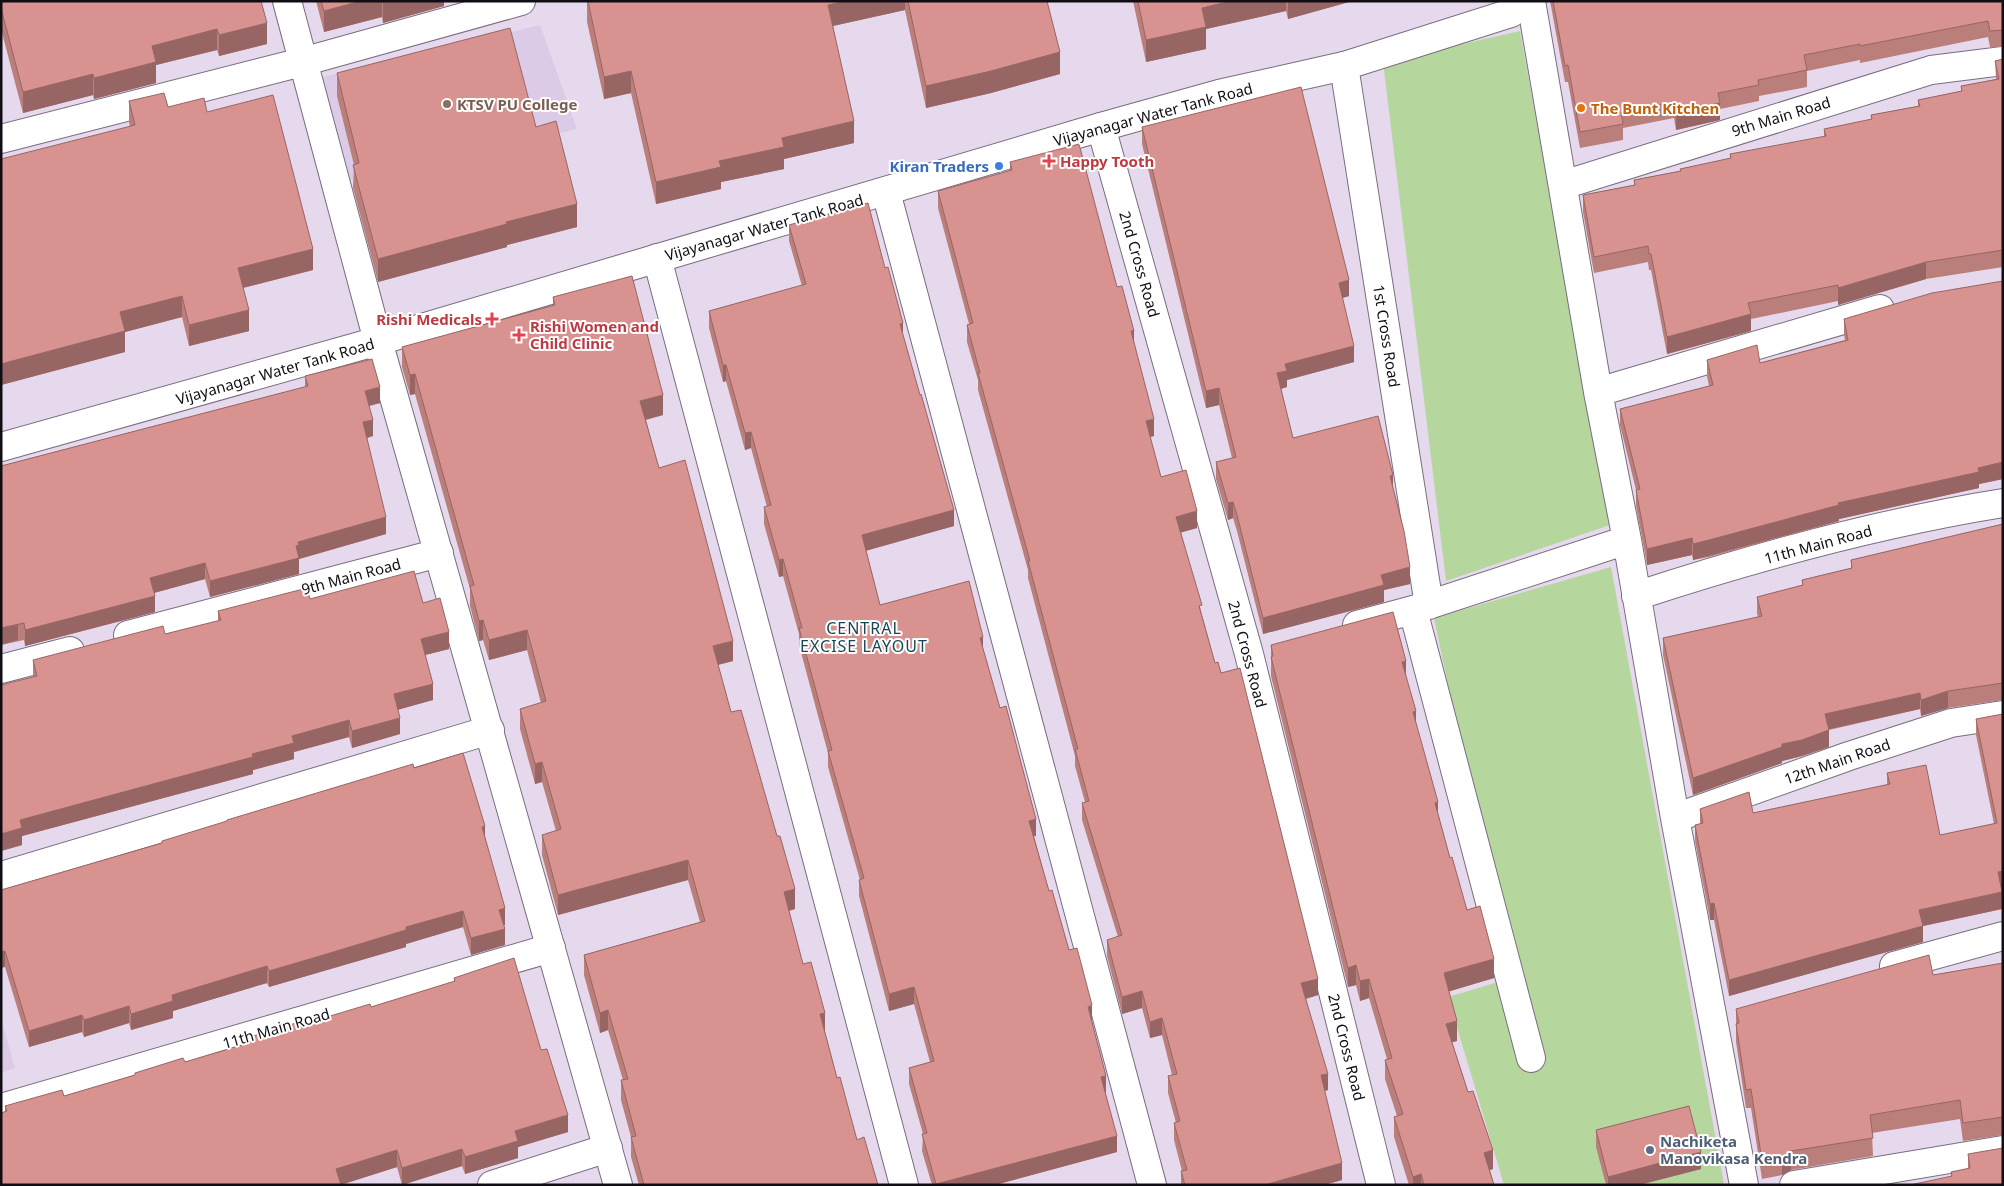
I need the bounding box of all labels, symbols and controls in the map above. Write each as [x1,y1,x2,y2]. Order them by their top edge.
street label: Vijayanagar Water Tank Road [1051,78,1255,150]
street label: 9th Main Road [1729,91,1833,141]
place label: KTSV PU College [457,94,577,114]
marker: KTSV PU College [441,98,453,110]
place label: The Bunt Kitchen [1591,98,1719,118]
marker: The Bunt Kitchen [1575,102,1587,114]
place label: Happy Tooth [1060,151,1154,171]
marker: Happy Tooth [1042,154,1056,168]
place label: Kiran Traders [890,156,989,176]
marker: Kiran Traders [993,160,1005,172]
street label: Vijayanagar Water Tank Road [662,189,866,265]
street label: 2nd Cross Road [1115,208,1165,320]
street label: 1st Cross Road [1369,283,1405,389]
place label: Rishi Medicals [376,309,482,329]
marker: Rishi Medicals [486,313,498,325]
place label: Rishi Women and Child Clinic [530,316,659,353]
marker: Rishi Women and Child Clinic [512,328,526,342]
street label: Vijayanagar Water Tank Road [173,333,377,409]
street label: 11th Main Road [1762,520,1874,568]
street label: 9th Main Road [299,553,403,599]
street label: 2nd Cross Road [1224,598,1272,710]
district label: CENTRAL EXCISE LAYOUT [800,617,928,657]
street label: 12th Main Road [1781,733,1893,789]
street label: 2nd Cross Road [1324,991,1370,1103]
street label: 11th Main Road [220,1003,332,1053]
place label: Nachiketa Manovikasa Kendra [1660,1131,1807,1168]
marker: Nachiketa Manovikasa Kendra [1644,1144,1656,1156]

